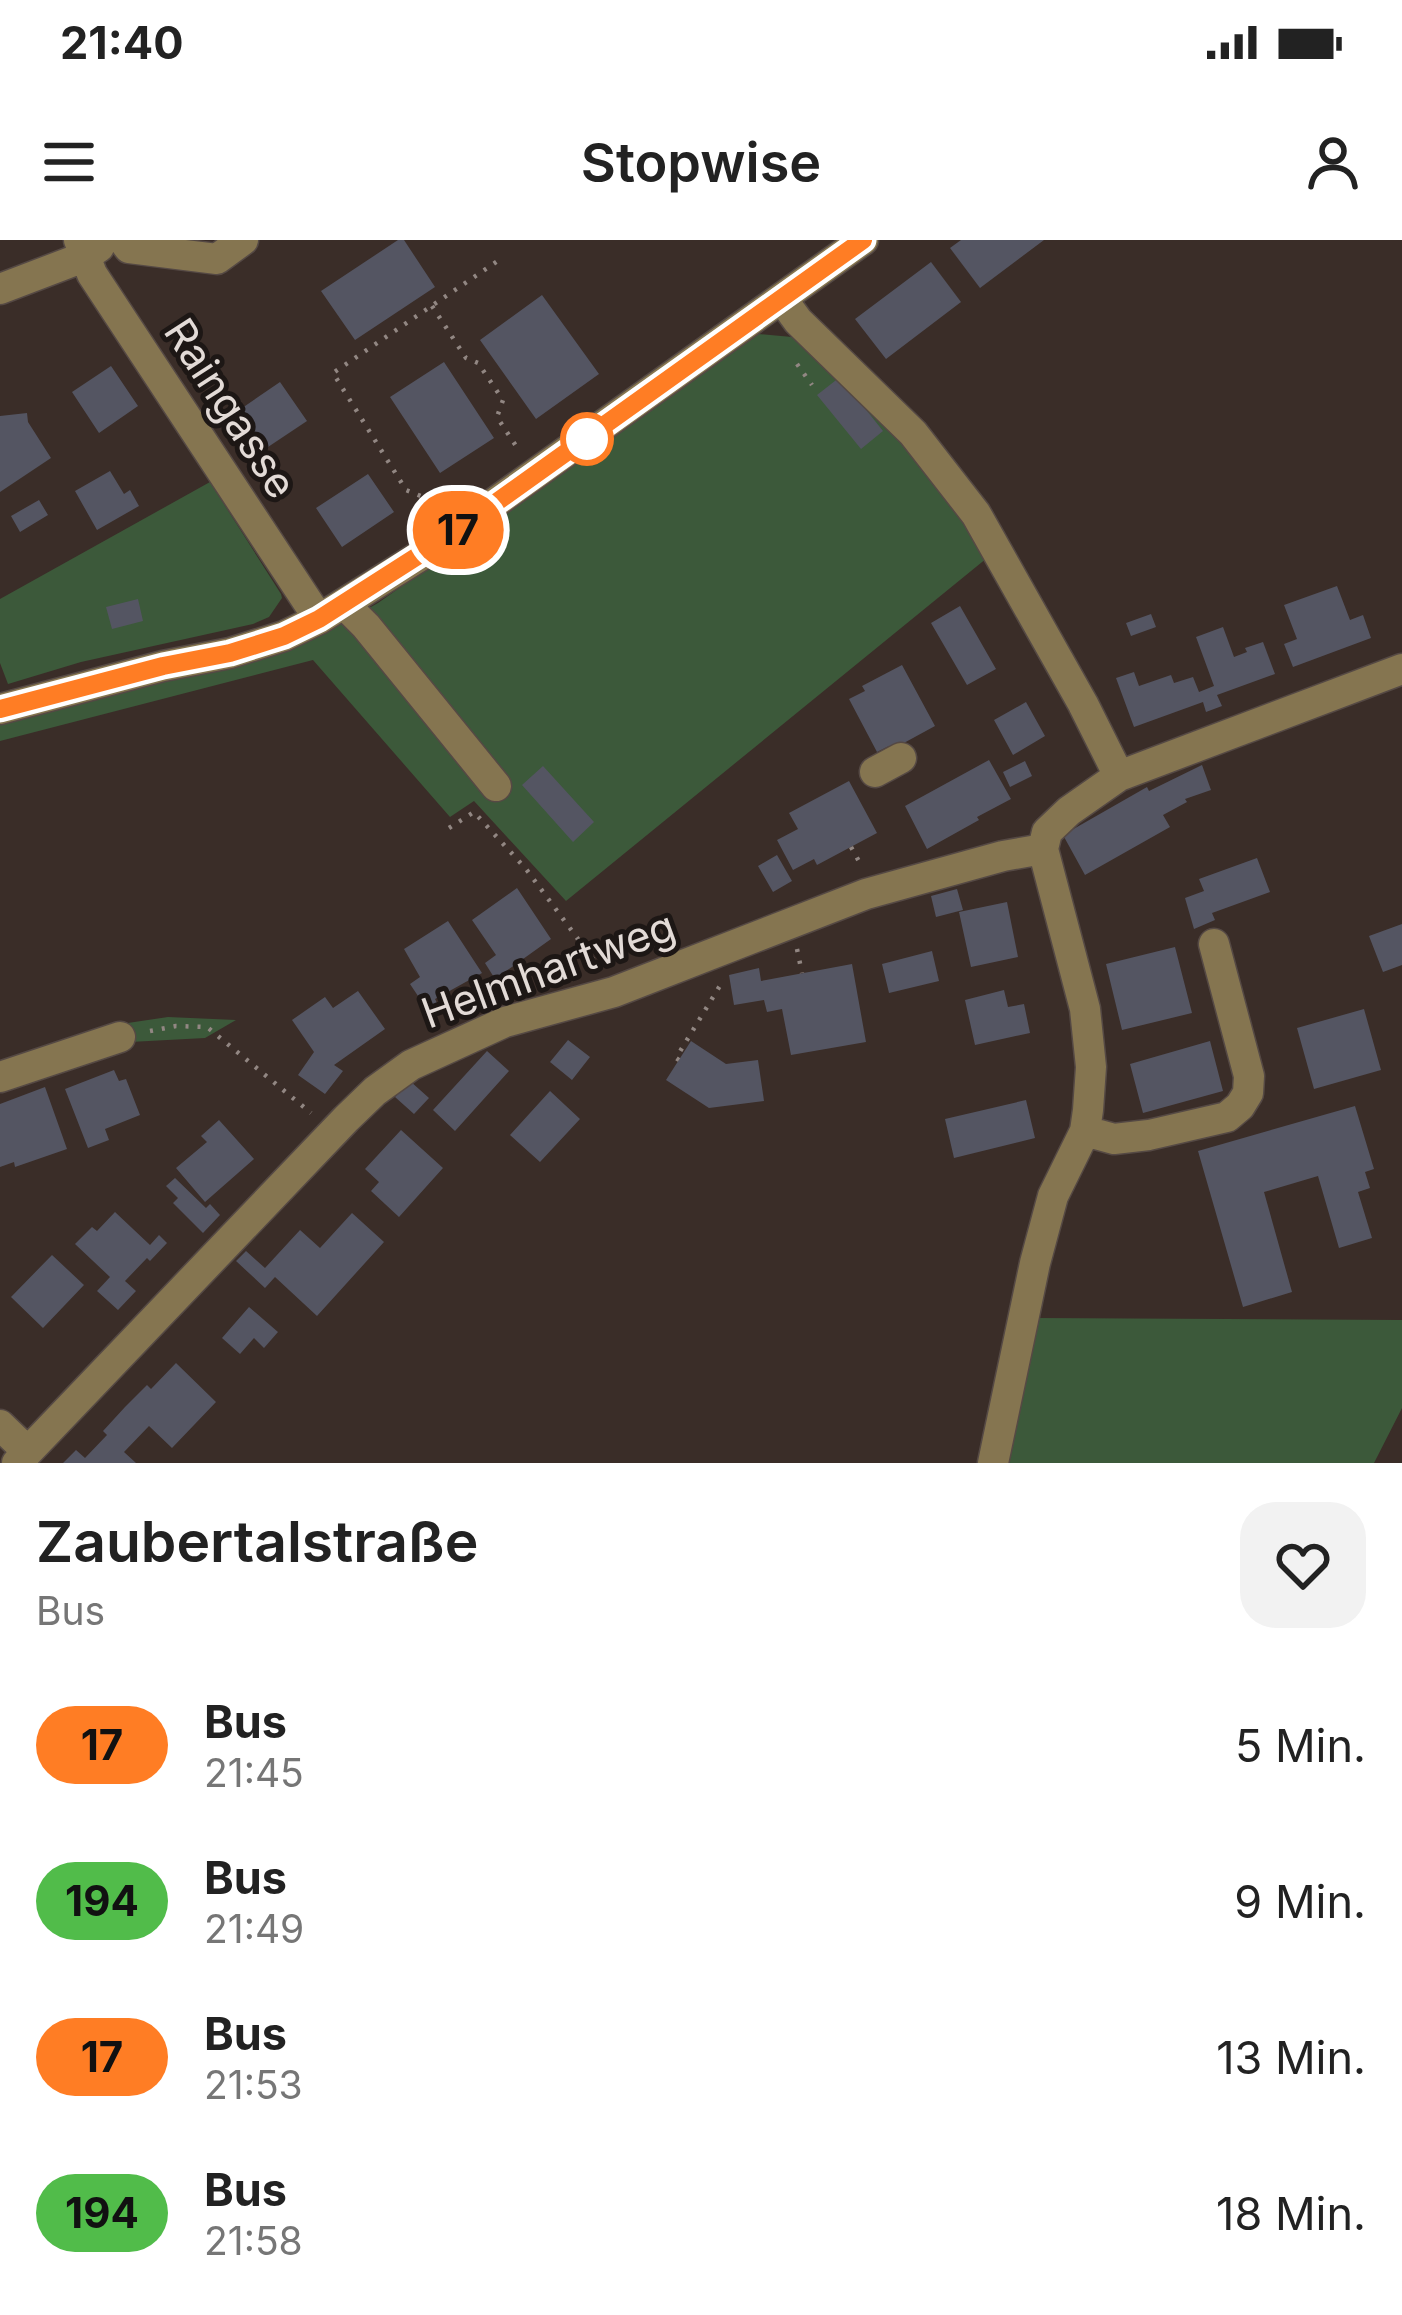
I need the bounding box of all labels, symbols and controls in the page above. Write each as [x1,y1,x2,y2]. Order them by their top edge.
text: 21:40 [60,15,184,70]
icon: menu [36,129,102,195]
icon: person [1300,129,1366,195]
text: Stopwise [581,130,821,195]
street label: Raingasse [154,309,308,507]
unlabelled marker [562,414,612,464]
line badge: 17 [404,491,512,569]
text: 17 [437,504,479,555]
street label: Helmhartweg [414,900,682,1038]
button: heart [1240,1502,1366,1628]
text: Zaubertalstraße [36,1507,478,1576]
text: Bus [36,1587,105,1634]
text: Bus [204,1694,287,1749]
text: 5 Min. [1235,1718,1366,1773]
text: 17 [81,1719,123,1770]
text: 21:45 [204,1749,304,1796]
text: Bus [204,1850,287,1905]
text: 9 Min. [1234,1874,1366,1929]
text: 194 [65,1875,139,1926]
text: 21:49 [204,1905,304,1952]
text: Bus [204,2006,287,2061]
text: 13 Min. [1216,2030,1366,2085]
text: 17 [81,2031,123,2082]
text: 21:53 [204,2061,303,2108]
text: Bus [204,2162,287,2217]
text: 18 Min. [1216,2186,1366,2241]
text: 194 [65,2187,139,2238]
text: 21:58 [204,2217,303,2264]

